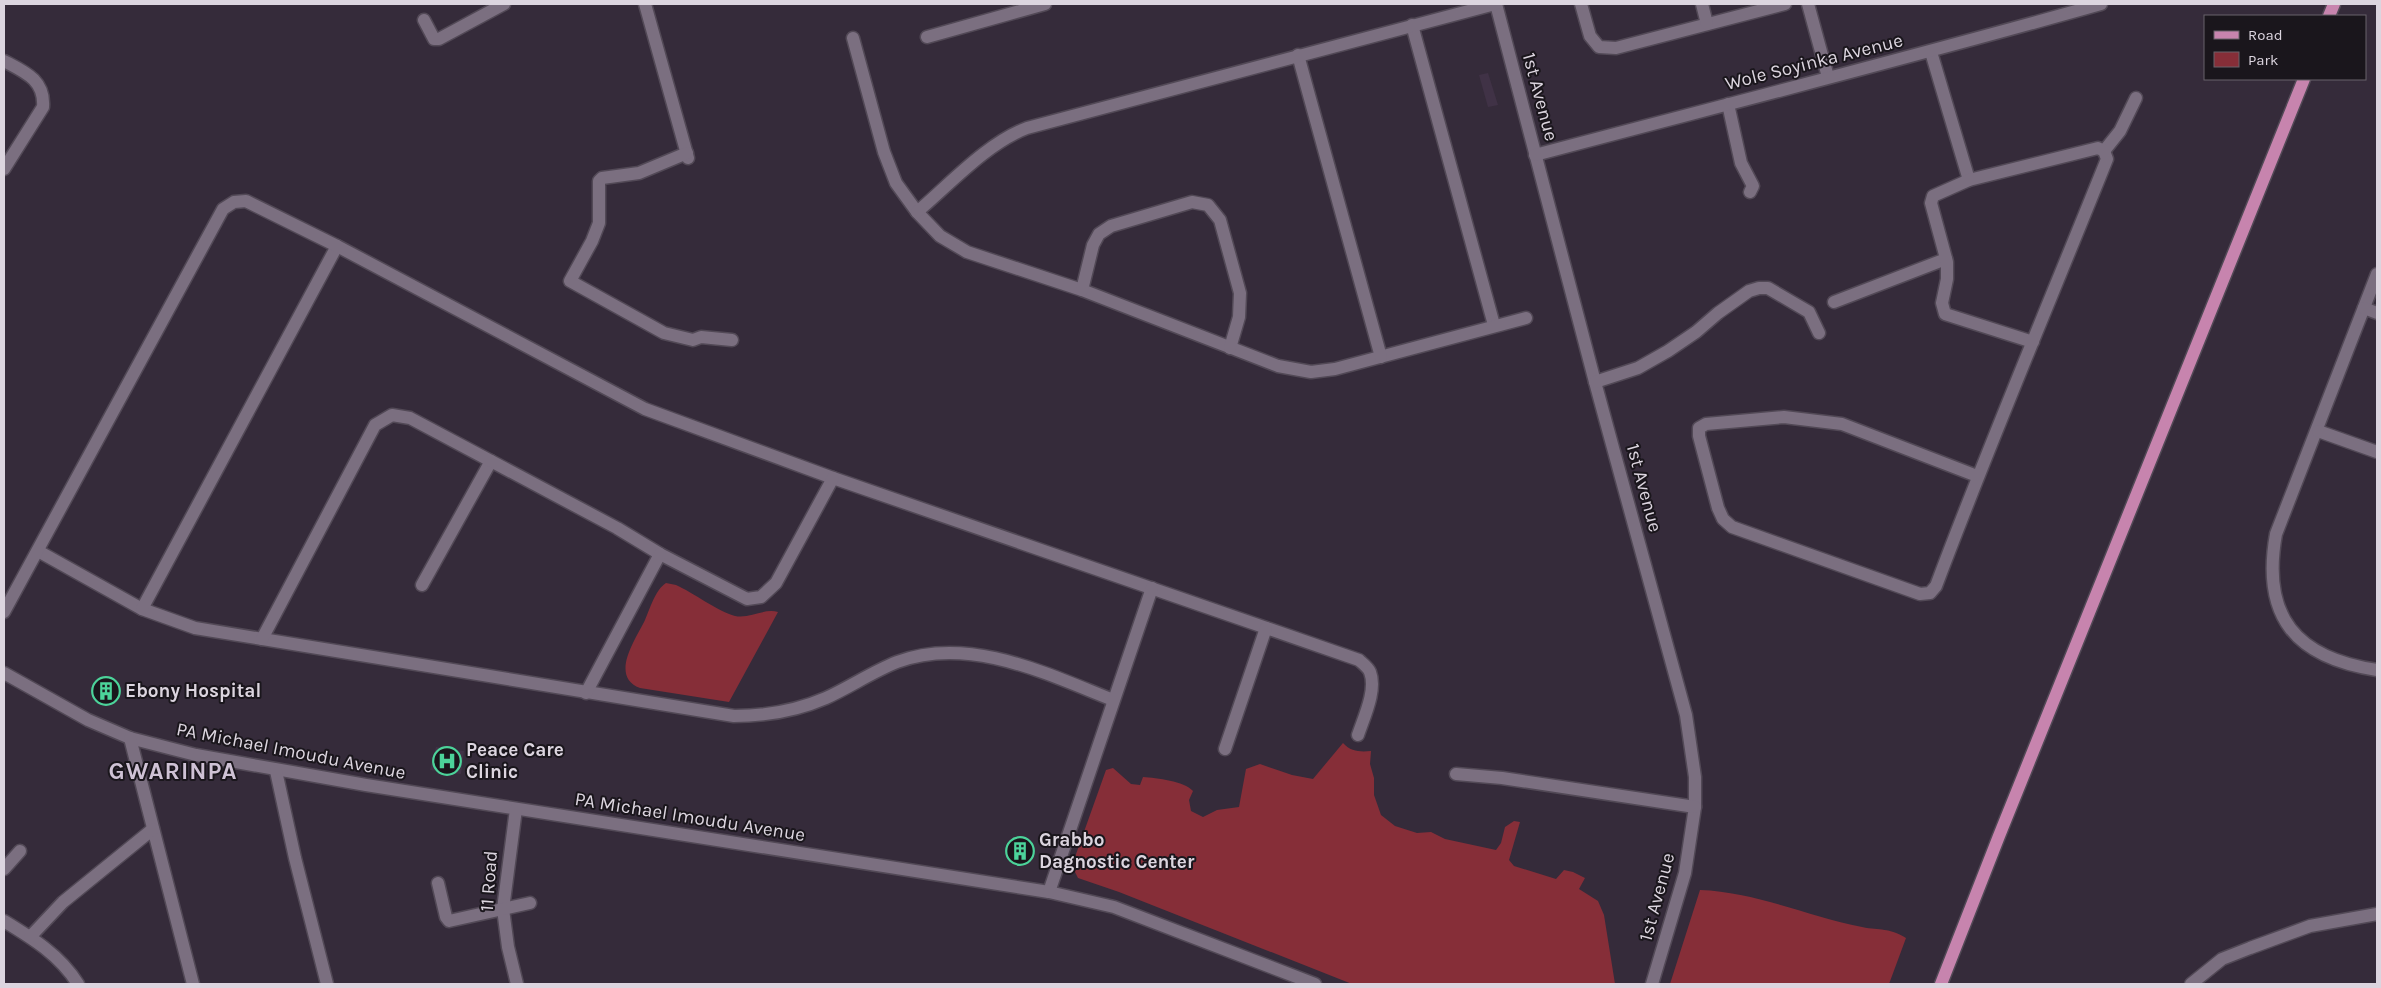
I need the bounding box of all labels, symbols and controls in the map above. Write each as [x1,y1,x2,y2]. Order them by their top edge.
legend [2204,15,2366,80]
text: Road [2248,26,2283,44]
street label: Wole Soyinka Avenue [1723,29,1905,95]
street label: 1st Avenue [1518,50,1562,144]
text: Park [2248,51,2278,69]
street label: 1st Avenue [1622,441,1666,535]
building icon: Ebony Hospital [91,676,121,706]
place label: Ebony Hospital [125,680,261,702]
street label: PA Michael Imoudu Avenue [175,718,407,784]
place label: Peace Care Clinic [466,739,564,783]
hospital icon: Peace Care Clinic [432,746,462,776]
district label: GWARINPA [109,757,237,785]
street label: PA Michael Imoudu Avenue [573,788,807,846]
place label: Grabbo Dagnostic Center [1039,829,1195,873]
building icon: Grabbo Dagnostic Center [1005,836,1035,866]
street label: 11 Road [476,850,502,912]
street label: 1st Avenue [1635,850,1679,944]

